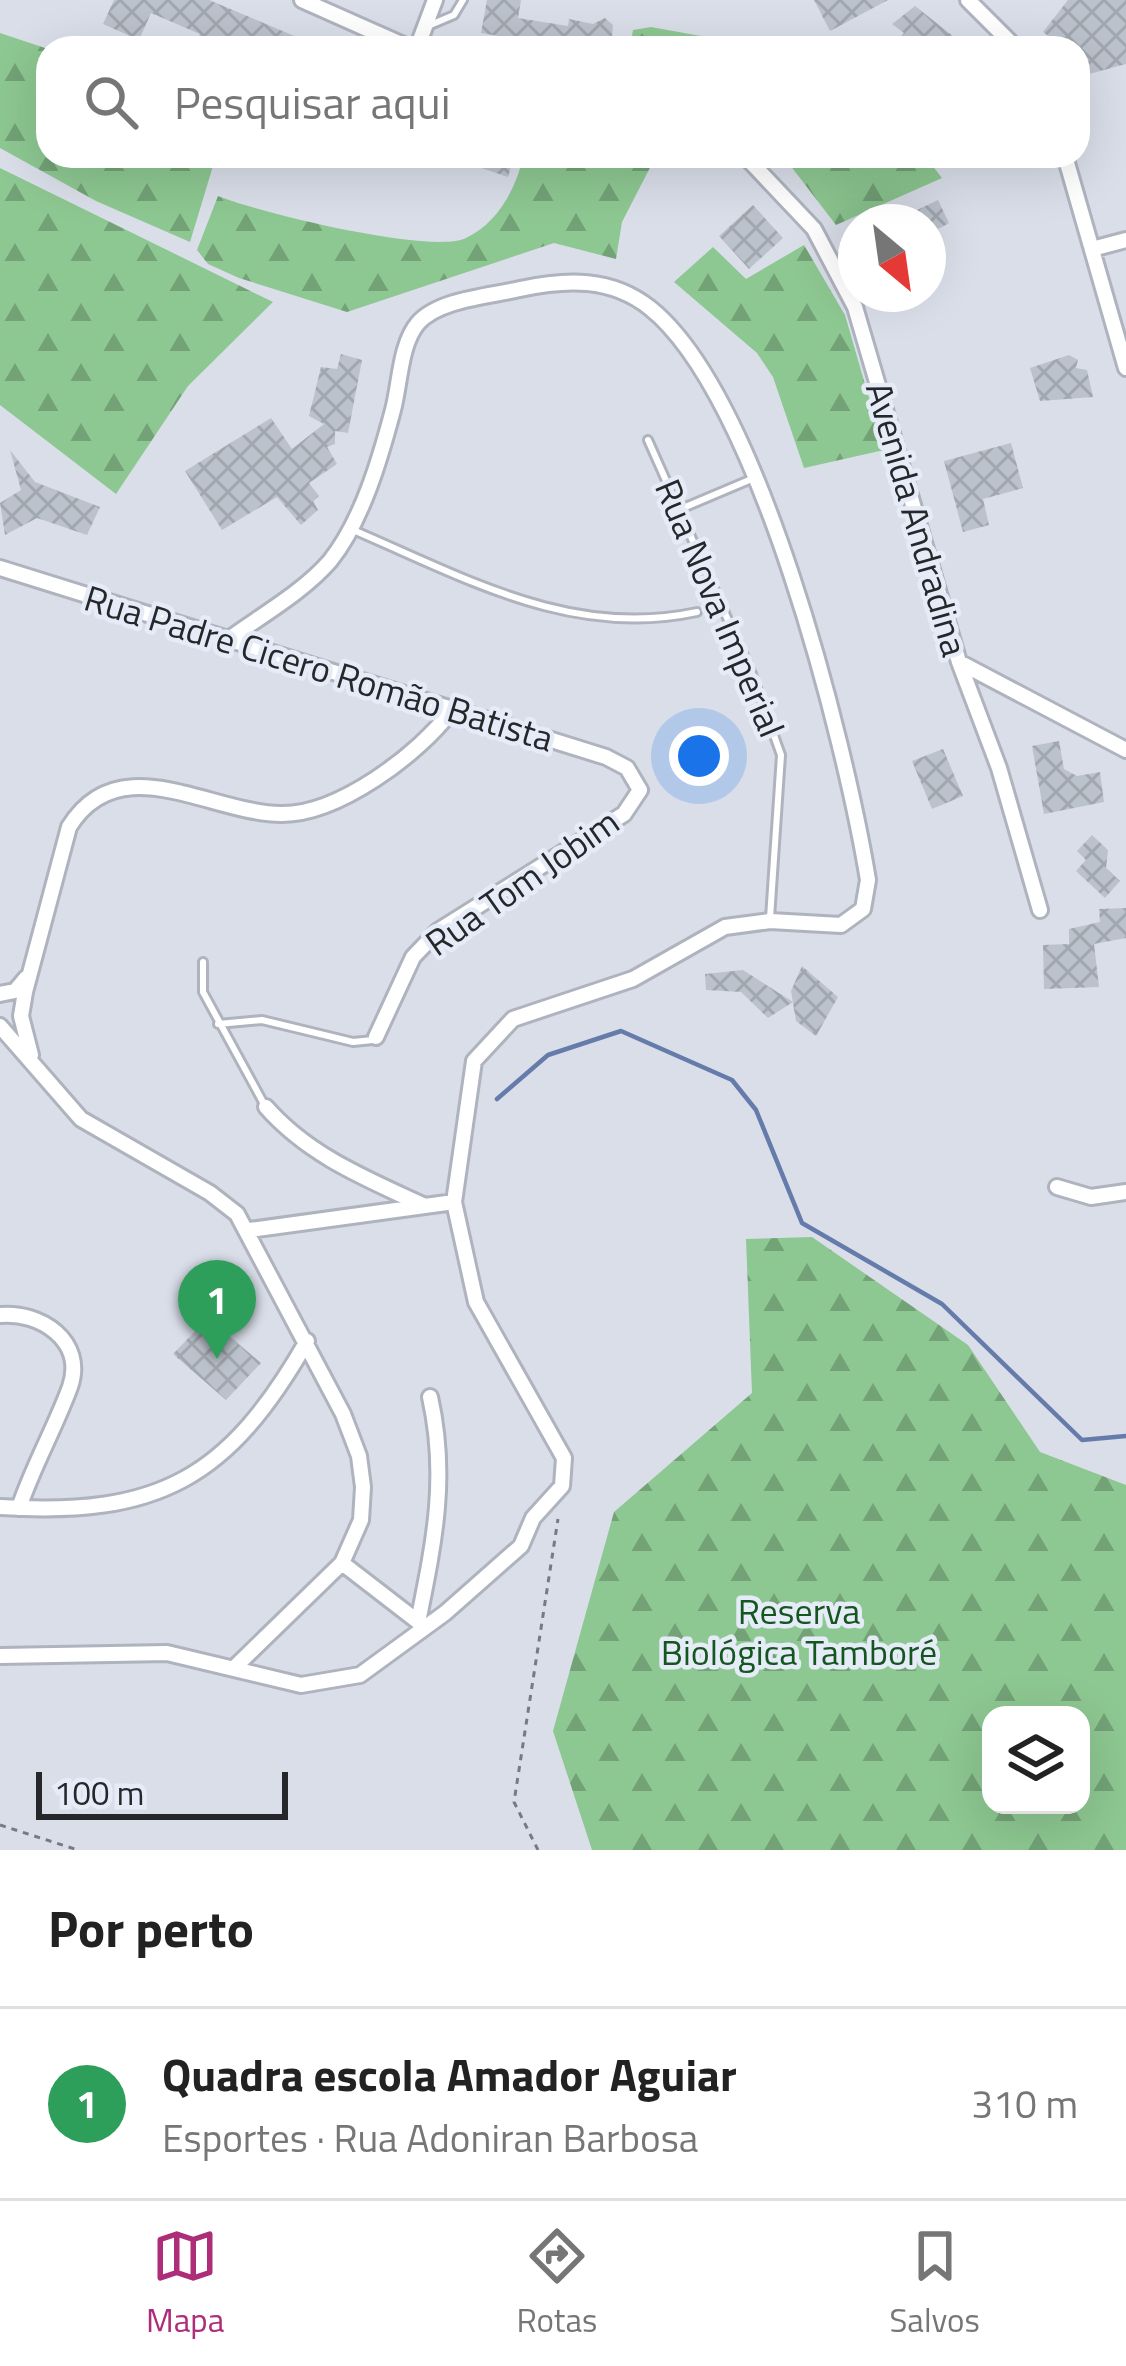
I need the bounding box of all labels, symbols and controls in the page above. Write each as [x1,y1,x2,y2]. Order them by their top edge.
search box [36,36,1090,168]
text: Pesquisar aqui [174,68,450,136]
icon: search [78,69,144,135]
north arrow [838,204,946,312]
street label: Avenida Andradina [852,375,983,662]
street label: Rua Nova Imperial [641,470,800,745]
street label: Rua Padre Cicero Romão Batista [78,570,560,765]
your location [669,726,729,786]
street label: Rua Tom Jobim [413,794,630,969]
pin: 1 [178,1260,256,1359]
park label: Reserva Biológica Tamboré [661,1583,937,1679]
map controls [982,1706,1090,1814]
button: layers [982,1706,1090,1814]
scale bar [36,1766,288,1819]
text: 100 m [54,1768,144,1818]
text: Por perto [48,1889,254,1967]
text: Quadra escola Amador Aguiar [162,2040,737,2108]
text: 1 [76,2074,98,2133]
text: 310 m [971,2074,1078,2133]
text: Esportes · Rua Adoniran Barbosa [162,2108,698,2167]
tab: Mapa [146,2223,224,2345]
tab: Rotas [516,2223,597,2345]
tab: Salvos [889,2223,980,2345]

